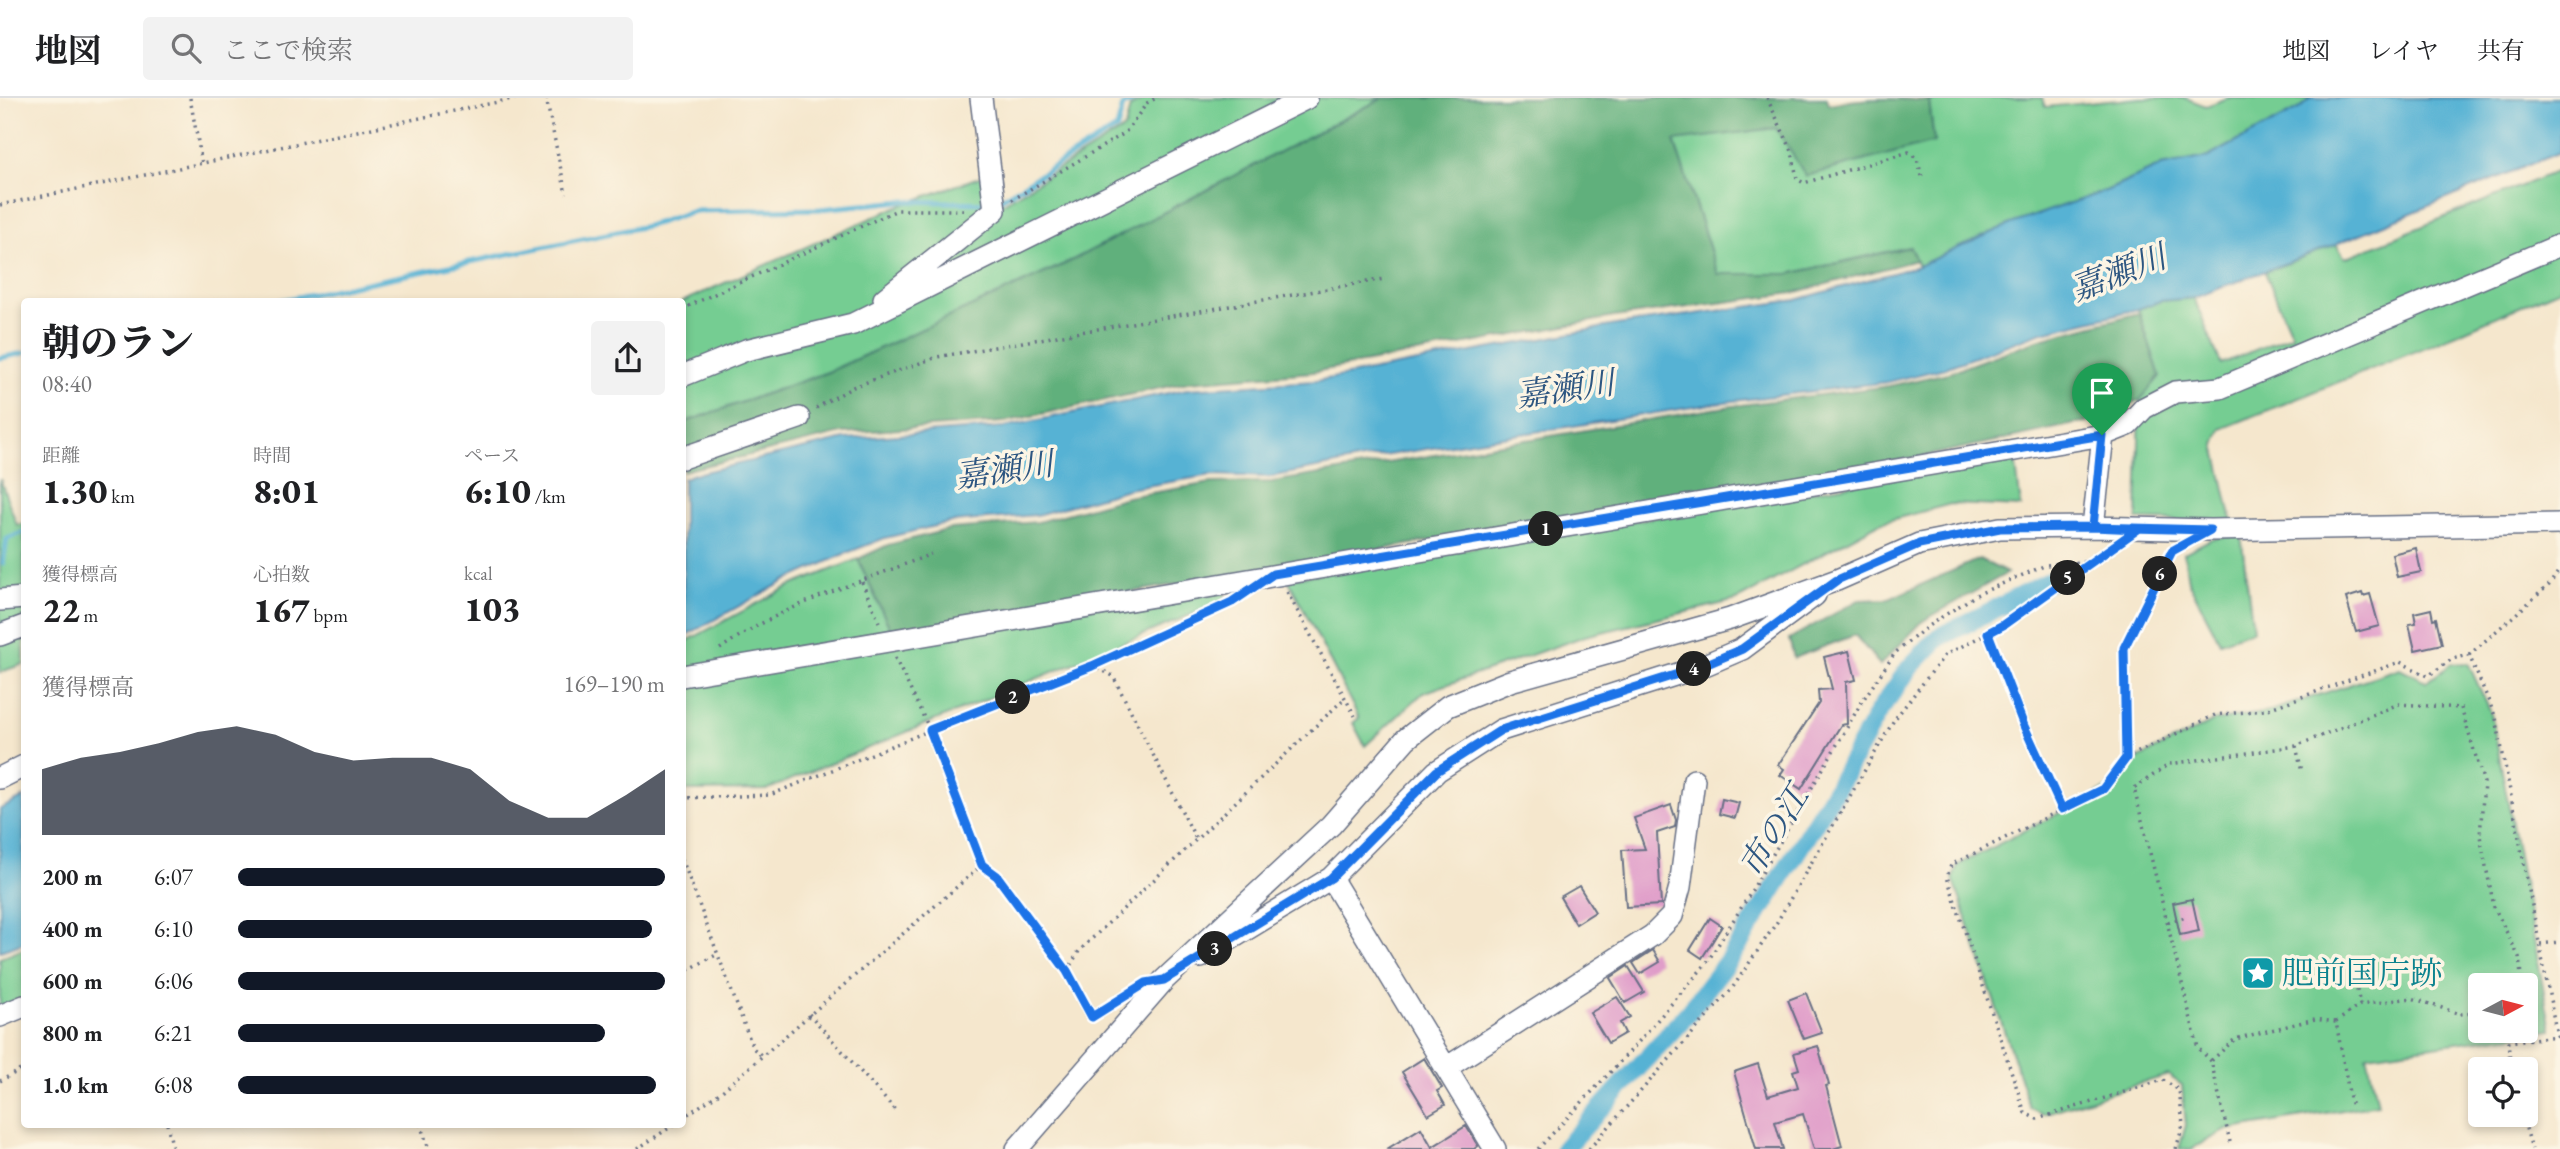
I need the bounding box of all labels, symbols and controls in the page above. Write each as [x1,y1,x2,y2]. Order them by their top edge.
search box [143,17,633,80]
text: 地図 [35,29,101,72]
icon: search [167,29,205,67]
text: ここで検索 [223,33,353,67]
text: 地図 [2282,35,2330,66]
text: レイヤ [2368,35,2439,66]
text: 共有 [2477,35,2525,66]
water label: 嘉瀬川 [2064,234,2175,310]
text: 朝のラン [42,318,194,367]
button: share [591,321,665,395]
water label: 嘉瀬川 [1513,360,1620,417]
pin [2072,363,2132,435]
text: 08:40 [42,369,92,399]
icon: arrive [2083,374,2121,412]
water label: 嘉瀬川 [952,441,1059,498]
text: 距離 [42,443,80,468]
text: 時間 [253,443,291,468]
text: ペース [464,443,520,468]
text: 1.30 [42,468,108,513]
text: 8:01 [253,468,320,513]
text: 6:10 [464,468,531,513]
text: km [108,484,135,509]
text: /km [531,484,566,509]
pin: 1 [1528,512,1564,546]
text: 1 [1540,516,1551,541]
pin: 6 [2142,556,2178,592]
pin: 5 [2050,560,2086,596]
text: kcal [464,561,493,586]
text: 6 [2154,561,2165,586]
text: 獲得標高 [42,562,118,587]
text: 心拍数 [253,562,310,587]
text: 5 [2062,565,2073,590]
text: 103 [464,586,521,631]
text: 22 [42,587,80,632]
text: 167 [253,587,310,632]
text: m [80,603,98,628]
text: bpm [310,603,348,628]
pin: 4 [1676,652,1712,686]
text: 4 [1688,656,1699,681]
text: 169–190 m [564,669,665,699]
text: 獲得標高 [42,672,134,702]
pin: 2 [996,680,1030,714]
text: 2 [1007,684,1018,709]
water label: 市の江 [1729,775,1820,885]
text: 200 m [42,862,103,892]
text: 6:07 [154,862,193,892]
text: 400 m [42,914,103,944]
text: 6:10 [154,914,193,944]
pin: 3 [1198,932,1232,966]
text: 3 [1209,936,1220,961]
place label: 肥前国庁跡 [2282,952,2442,994]
place icon: 肥前国庁跡 [2239,954,2277,992]
text: 600 m [42,966,103,996]
text: 6:06 [154,966,193,996]
north arrow [2468,973,2538,1043]
map controls [2468,973,2538,1127]
text: 800 m [42,1018,103,1048]
text: 6:21 [154,1018,193,1048]
button: locate [2468,1057,2538,1127]
text: 1.0 km [42,1070,109,1100]
text: 6:08 [154,1070,193,1100]

